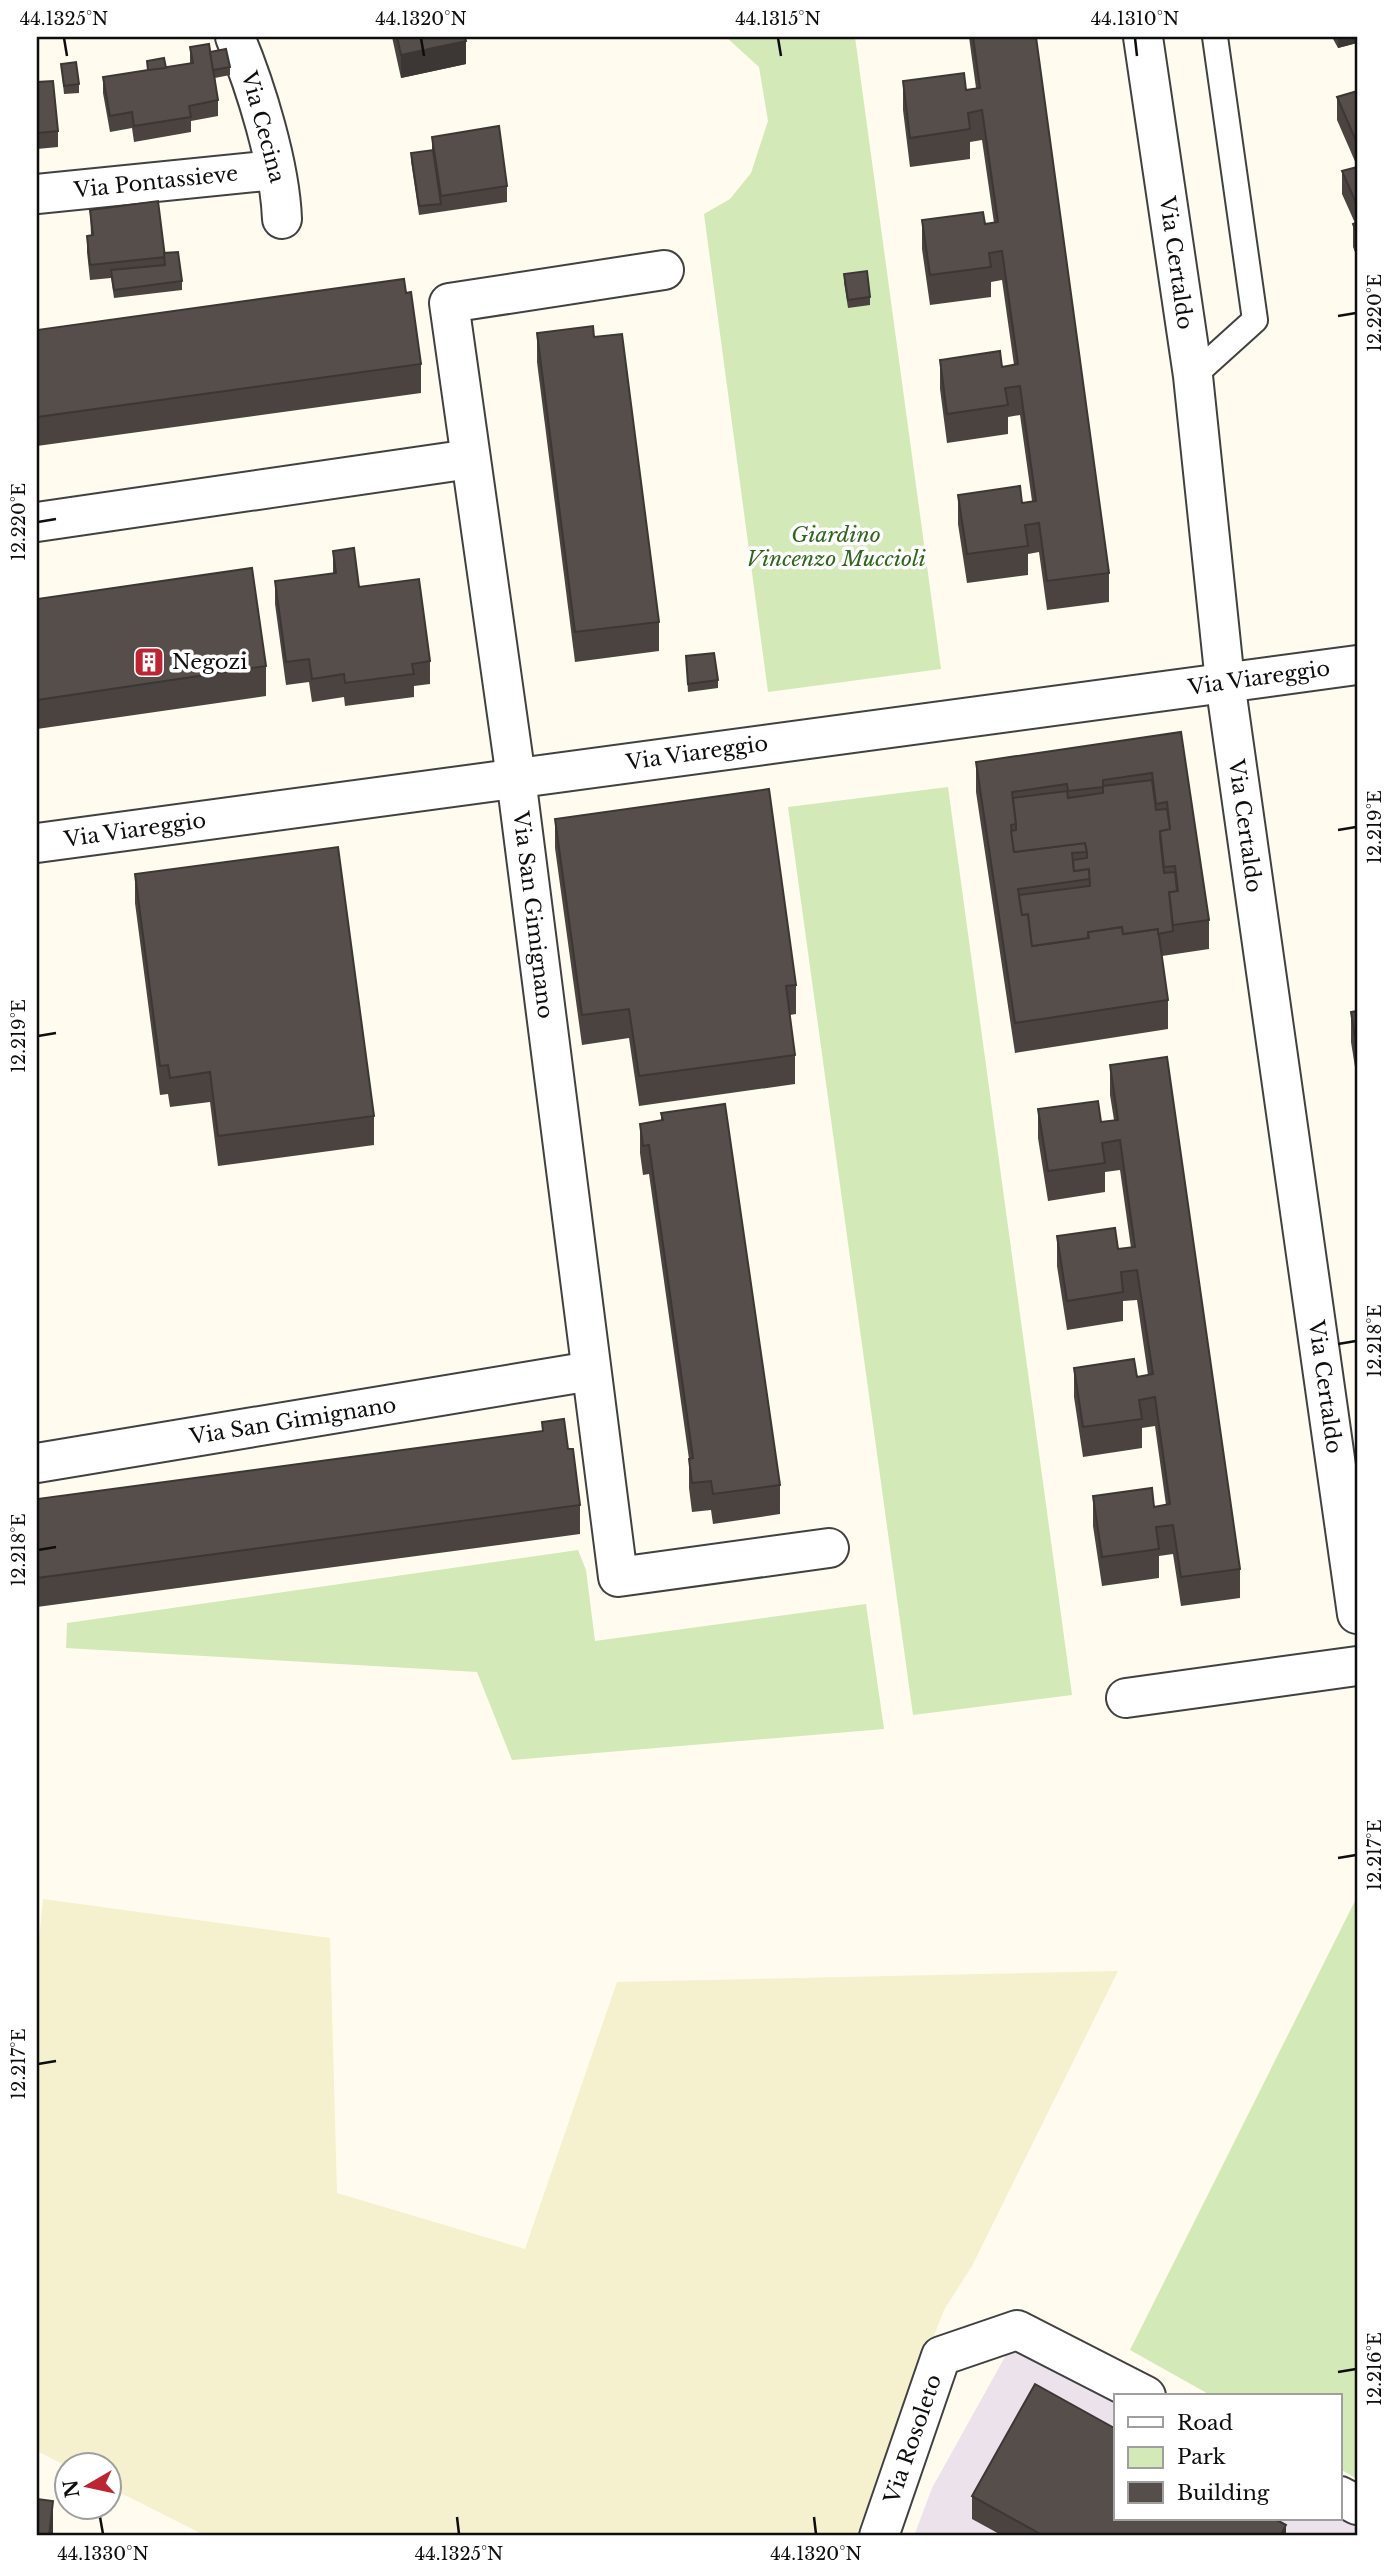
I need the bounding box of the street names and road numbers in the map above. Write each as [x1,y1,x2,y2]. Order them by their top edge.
street label: Via Cecina [235,67,290,186]
street label: Via Pontassieve [72,160,239,204]
street label: Via Certaldo [1154,194,1198,331]
street label: Via Viareggio [1185,655,1332,701]
street label: Via Viareggio [623,730,770,776]
street label: Via Certaldo [1223,757,1267,894]
street label: Via Viareggio [61,807,208,853]
street label: Via San Gimignano [507,809,559,1020]
street label: Via Certaldo [1303,1318,1347,1455]
street label: Via San Gimignano [187,1392,398,1450]
street label: Via Rosoleto [878,2371,947,2508]

